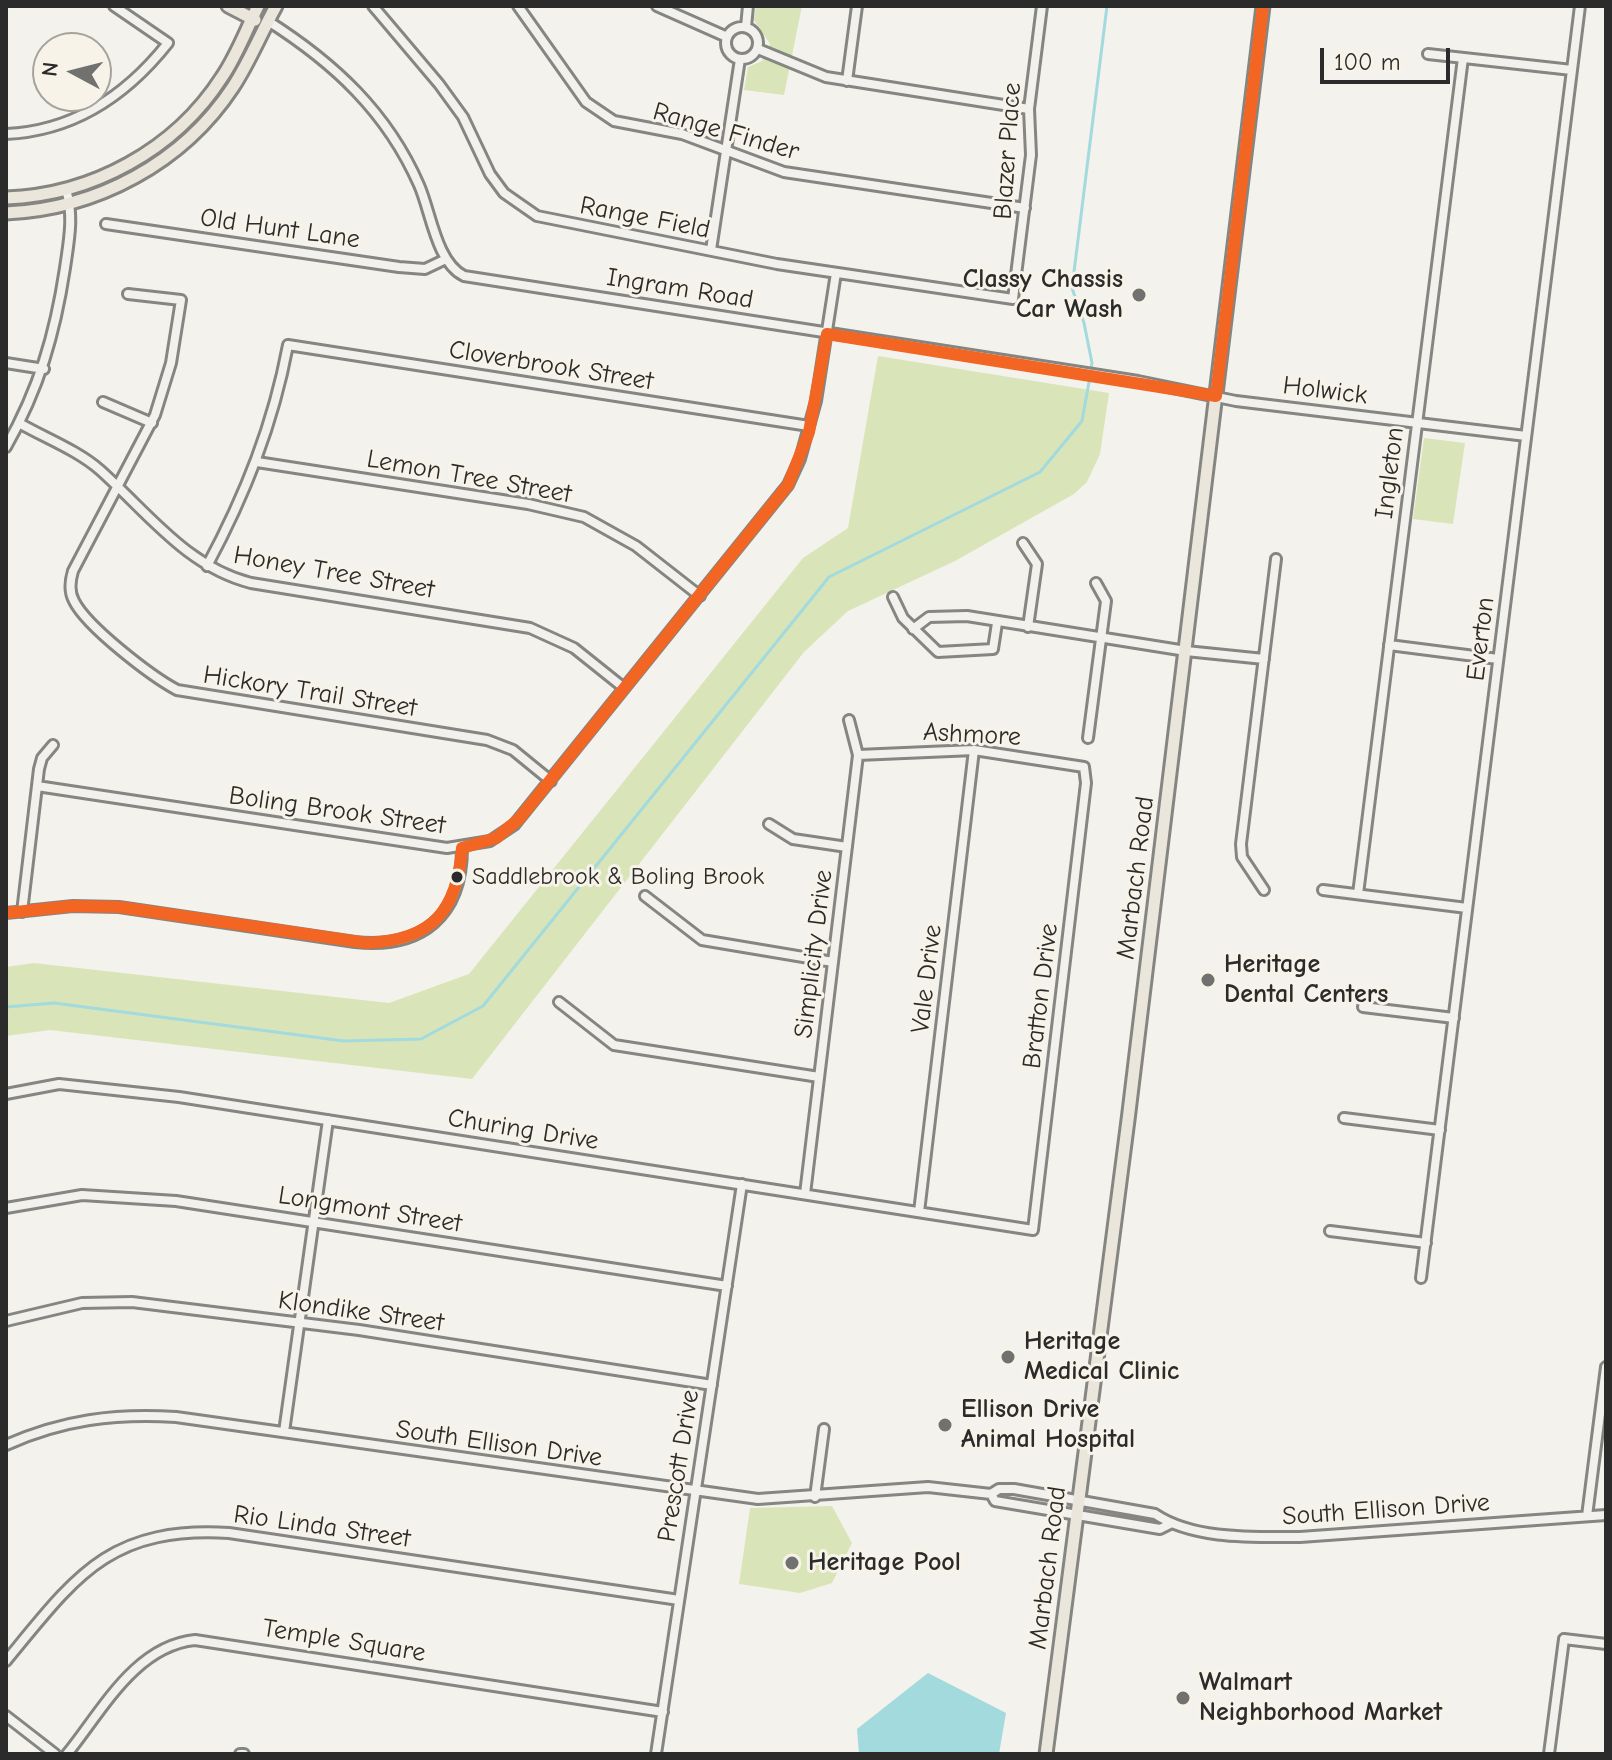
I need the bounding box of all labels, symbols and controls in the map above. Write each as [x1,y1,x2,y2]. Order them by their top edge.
north arrow [32,32,112,112]
scale bar [1324,32,1454,82]
text: 100 m [1334,48,1401,76]
text: N [36,61,64,78]
street label: Blazer Place [988,81,1028,221]
street label: Range Finder [649,96,803,168]
street label: Range Field [577,190,713,246]
street label: Old Hunt Lane [198,202,362,256]
street label: Ingram Road [605,262,755,316]
place label: Classy Chassis Car Wash [963,264,1123,326]
marker: Classy Chassis Car Wash [1130,286,1148,304]
street label: Cloverbrook Street [447,334,655,398]
street label: Holwick [1281,370,1369,412]
street label: Ingleton [1369,425,1411,521]
street label: Lemon Tree Street [364,444,574,510]
street label: Honey Tree Street [231,540,437,606]
street label: Everton [1460,595,1502,683]
street label: Hickory Trail Street [201,660,419,724]
street label: Ashmore [922,717,1022,753]
street label: Boling Brook Street [227,780,447,842]
street label: Marbach Road [1111,795,1161,961]
place label: Saddlebrook & Boling Brook [472,863,764,891]
street label: Simplicity Drive [788,868,840,1040]
marker: Saddlebrook & Boling Brook [449,869,465,885]
street label: Bratton Drive [1017,922,1065,1070]
street label: Vale Drive [905,923,949,1035]
place label: Heritage Dental Centers [1224,949,1388,1010]
marker: Heritage Dental Centers [1199,971,1217,989]
street label: Churing Drive [445,1103,601,1157]
street label: Longmont Street [276,1180,464,1240]
street label: Klondike Street [276,1285,446,1339]
place label: Heritage Medical Clinic [1024,1326,1179,1388]
marker: Heritage Medical Clinic [999,1348,1017,1366]
street label: Prescott Drive [652,1388,706,1544]
place label: Ellison Drive Animal Hospital [961,1394,1135,1456]
street label: South Ellison Drive [394,1414,604,1474]
marker: Ellison Drive Animal Hospital [936,1416,954,1434]
street label: Marbach Road [1023,1485,1073,1651]
street label: South Ellison Drive [1281,1487,1491,1533]
street label: Rio Linda Street [232,1499,412,1555]
place label: Heritage Pool [808,1547,961,1579]
marker: Heritage Pool [783,1554,801,1572]
street label: Temple Square [260,1613,428,1669]
place label: Walmart Neighborhood Market [1199,1667,1442,1728]
marker: Walmart Neighborhood Market [1174,1689,1192,1707]

